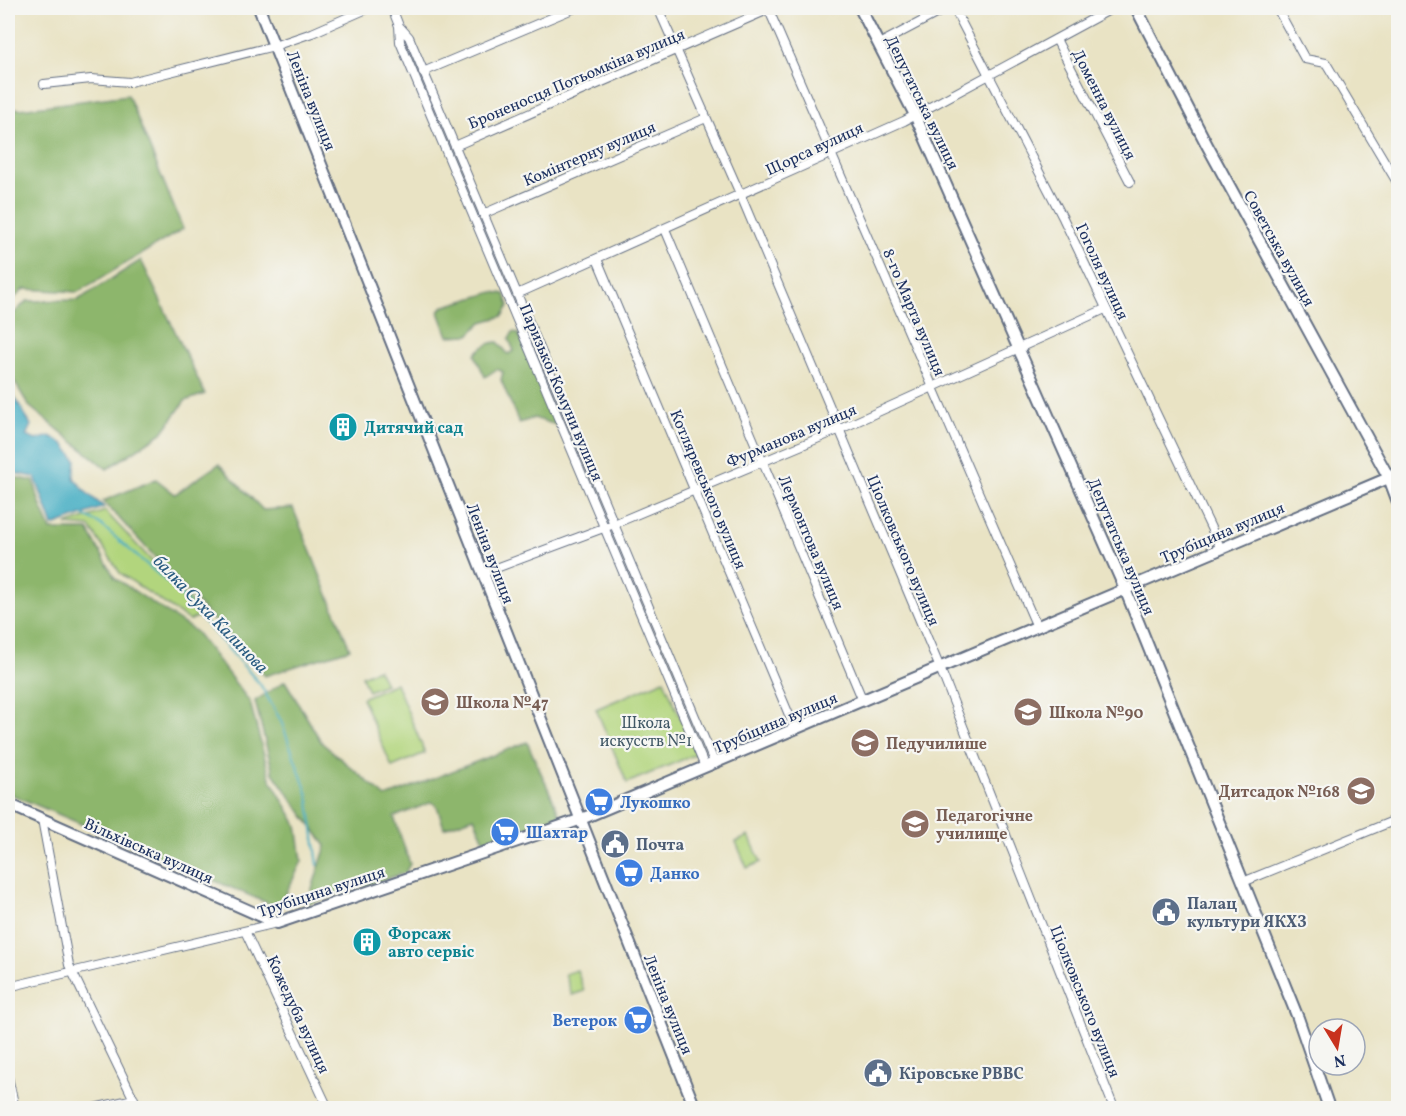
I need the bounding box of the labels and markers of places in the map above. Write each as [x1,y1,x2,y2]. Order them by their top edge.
building icon: Дитячий сад [327,411,359,443]
place label: Дитячий сад [364,418,464,440]
school or university icon: Школа №47 [419,686,451,718]
place label: Школа №47 [456,693,549,715]
school or university icon: Школа №90 [1012,696,1044,728]
place label: Школа №90 [1049,703,1143,725]
school or university icon: Педучилише [849,727,881,759]
place label: Педучилише [886,734,987,756]
school or university icon: Дитсадок №168 [1345,775,1377,807]
place label: Дитсадок №168 [1218,782,1340,804]
supermarket icon: Лукошко [583,786,615,818]
place label: Лукошко [620,793,691,815]
place label: Педагогічне училище [936,806,1033,846]
school or university icon: Педагогічне училище [899,808,931,840]
supermarket icon: Шахтар [489,816,521,848]
place label: Шахтар [526,823,588,845]
public building icon: Почта [599,828,631,860]
place label: Почта [636,835,684,857]
supermarket icon: Данко [613,857,645,889]
place label: Данко [650,864,700,886]
place label: Палац культури ЯКХЗ [1187,894,1307,934]
public building icon: Палац культури ЯКХЗ [1150,896,1182,928]
place label: Форсаж авто сервіс [388,924,475,964]
building icon: Форсаж авто сервіс [351,926,383,958]
supermarket icon: Ветерок [622,1004,654,1036]
place label: Ветерок [553,1011,617,1033]
public building icon: Кіровське РВВС [862,1057,894,1089]
place label: Кіровське РВВС [899,1064,1024,1086]

